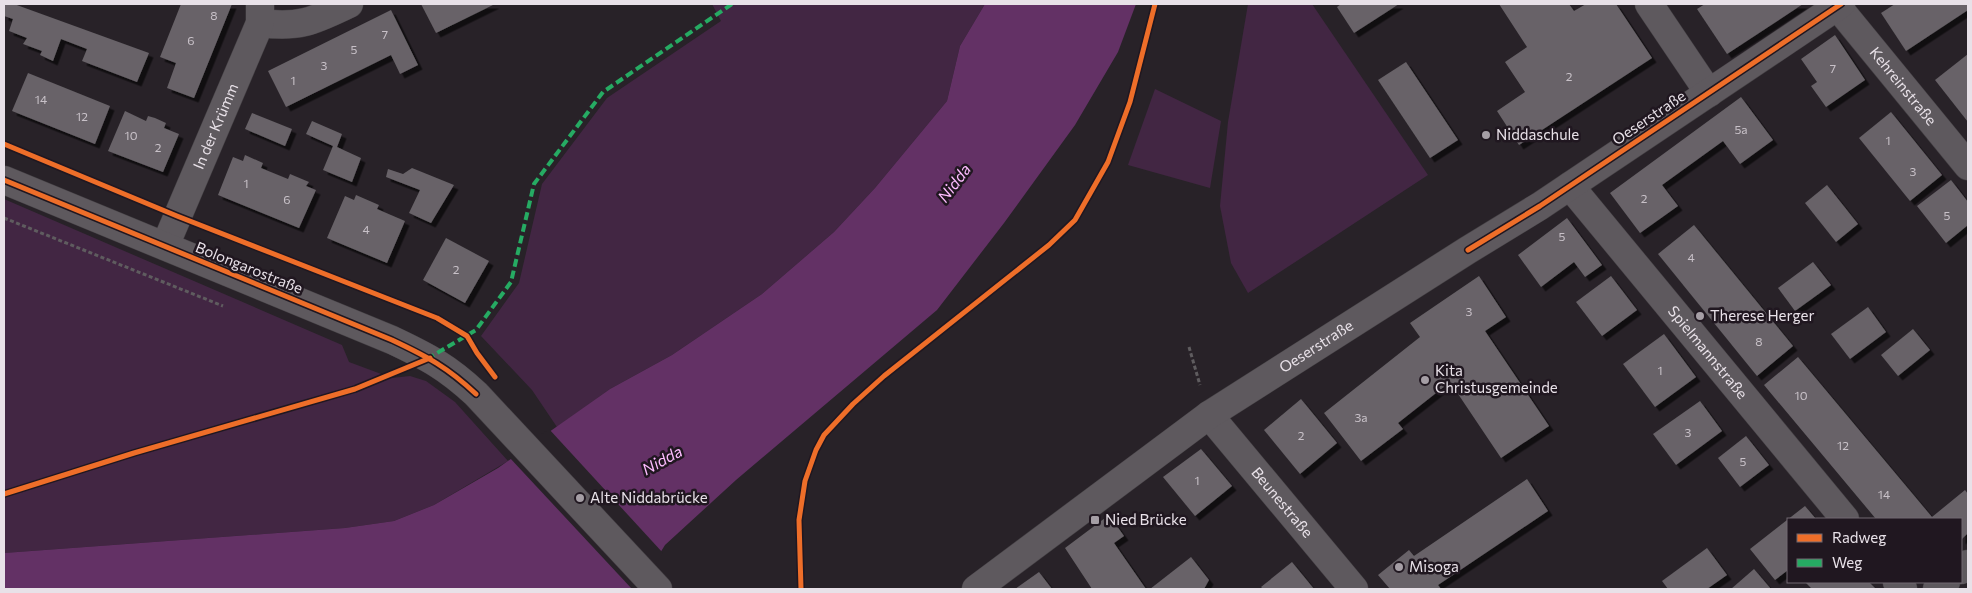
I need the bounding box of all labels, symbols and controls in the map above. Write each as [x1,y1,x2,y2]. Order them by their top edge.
house number: 8 [210,8,218,22]
house number: 7 [382,27,388,41]
house number: 6 [187,33,195,47]
house number: 5 [351,42,358,56]
street label: Kehreinstraße [1866,43,1941,129]
house number: 3 [321,58,328,72]
house number: 7 [1830,61,1836,75]
house number: 2 [1566,69,1573,83]
house number: 1 [290,73,296,87]
street label: In der Krümm [189,80,241,172]
street label: Oeserstraße [1608,86,1688,148]
house number: 14 [35,92,47,106]
house number: 12 [76,109,88,123]
house number: 5a [1734,122,1748,136]
place label: Niddaschule [1496,125,1579,143]
house number: 10 [125,128,138,142]
marker: Niddaschule [1480,129,1492,141]
house number: 1 [1885,133,1891,147]
house number: 2 [155,140,162,154]
water label: Nidda [933,160,974,206]
house number: 3 [1910,164,1917,178]
house number: 1 [243,176,249,190]
house number: 2 [1641,191,1648,205]
house number: 6 [283,192,291,206]
house number: 5 [1944,208,1951,222]
house number: 4 [362,222,370,236]
house number: 5 [1559,229,1566,243]
street label: Bolongarostraße [193,237,306,297]
house number: 4 [1687,250,1695,264]
house number: 2 [453,262,460,276]
street label: Spielmannstraße [1665,302,1752,402]
house number: 3 [1466,304,1473,318]
place label: Therese Herger [1710,306,1814,324]
marker: Therese Herger [1694,310,1706,322]
street label: Oeserstraße [1275,316,1356,376]
house number: 8 [1755,334,1763,348]
place label: Kita Christusgemeinde [1435,361,1558,396]
house number: 1 [1657,363,1663,377]
marker: Kita Christusgemeinde [1419,374,1431,386]
house number: 10 [1795,388,1808,402]
house number: 3a [1354,410,1368,424]
house number: 3 [1685,425,1692,439]
house number: 2 [1298,428,1305,442]
house number: 12 [1837,438,1849,452]
water label: Nidda [638,441,685,478]
house number: 5 [1740,454,1747,468]
street label: Beunestraße [1248,463,1317,541]
house number: 1 [1194,473,1200,487]
house number: 14 [1878,487,1890,501]
place label: Alte Niddabrücke [590,488,708,506]
marker: Alte Niddabrücke [574,492,586,504]
place label: Nied Brücke [1105,510,1187,528]
marker: Nied Brücke [1089,514,1101,526]
legend [1787,518,1962,583]
text: Radweg [1832,528,1886,546]
text: Weg [1832,553,1862,571]
place label: Misoga [1409,557,1459,575]
marker: Misoga [1393,561,1405,573]

